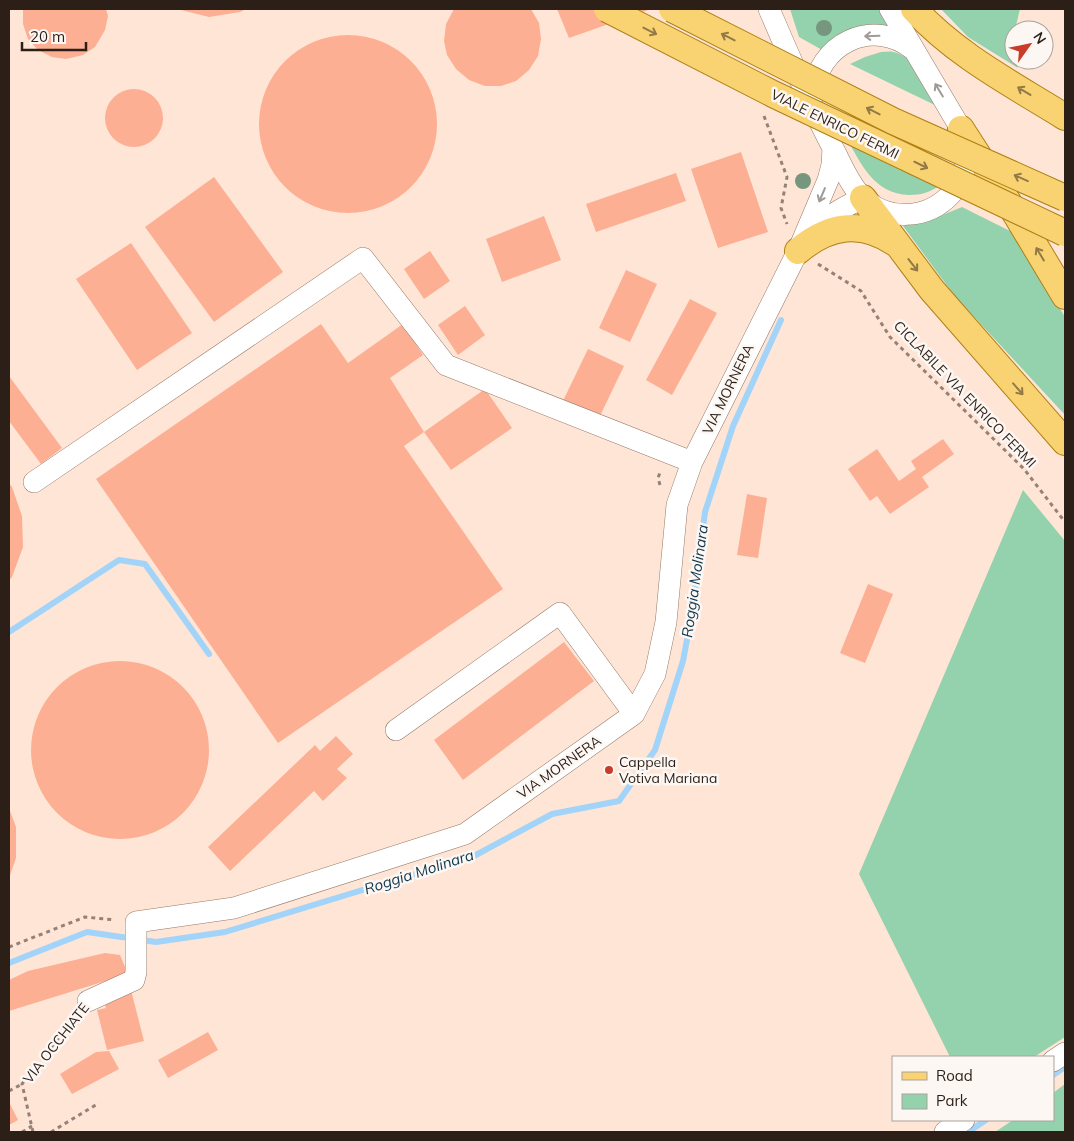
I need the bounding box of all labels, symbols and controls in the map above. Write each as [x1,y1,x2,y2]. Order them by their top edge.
scale bar [22,20,86,52]
north arrow [1004,20,1054,70]
text: 20 m [30,27,65,46]
one-way arrow [642,27,657,36]
text: N [1029,29,1050,47]
one-way arrow [864,31,880,41]
one-way arrow [721,32,736,41]
one-way arrow [933,84,943,98]
street label: VIALE ENRICO FERMI [768,85,902,163]
one-way arrow [1017,86,1031,96]
one-way arrow [866,105,881,115]
one-way arrow [913,161,928,170]
one-way arrow [1014,173,1029,183]
one-way arrow [816,187,826,202]
one-way arrow [1035,248,1045,262]
one-way arrow [907,258,918,271]
street label: CICLABILE VIA ENRICO FERMI [890,317,1040,471]
street label: VIA MORNERA [698,340,758,437]
one-way arrow [1012,383,1024,396]
water label: Roggia Molinara [677,523,712,639]
street label: VIA MORNERA [514,731,605,803]
place label: Cappella Votiva Mariana [619,753,717,787]
marker: Cappella Votiva Mariana [603,764,615,776]
water label: Roggia Molinara [362,845,476,898]
street label: VIA OCCHIATE [19,999,93,1087]
legend [892,1056,1054,1121]
text: Road [936,1066,973,1085]
text: Park [936,1091,968,1110]

